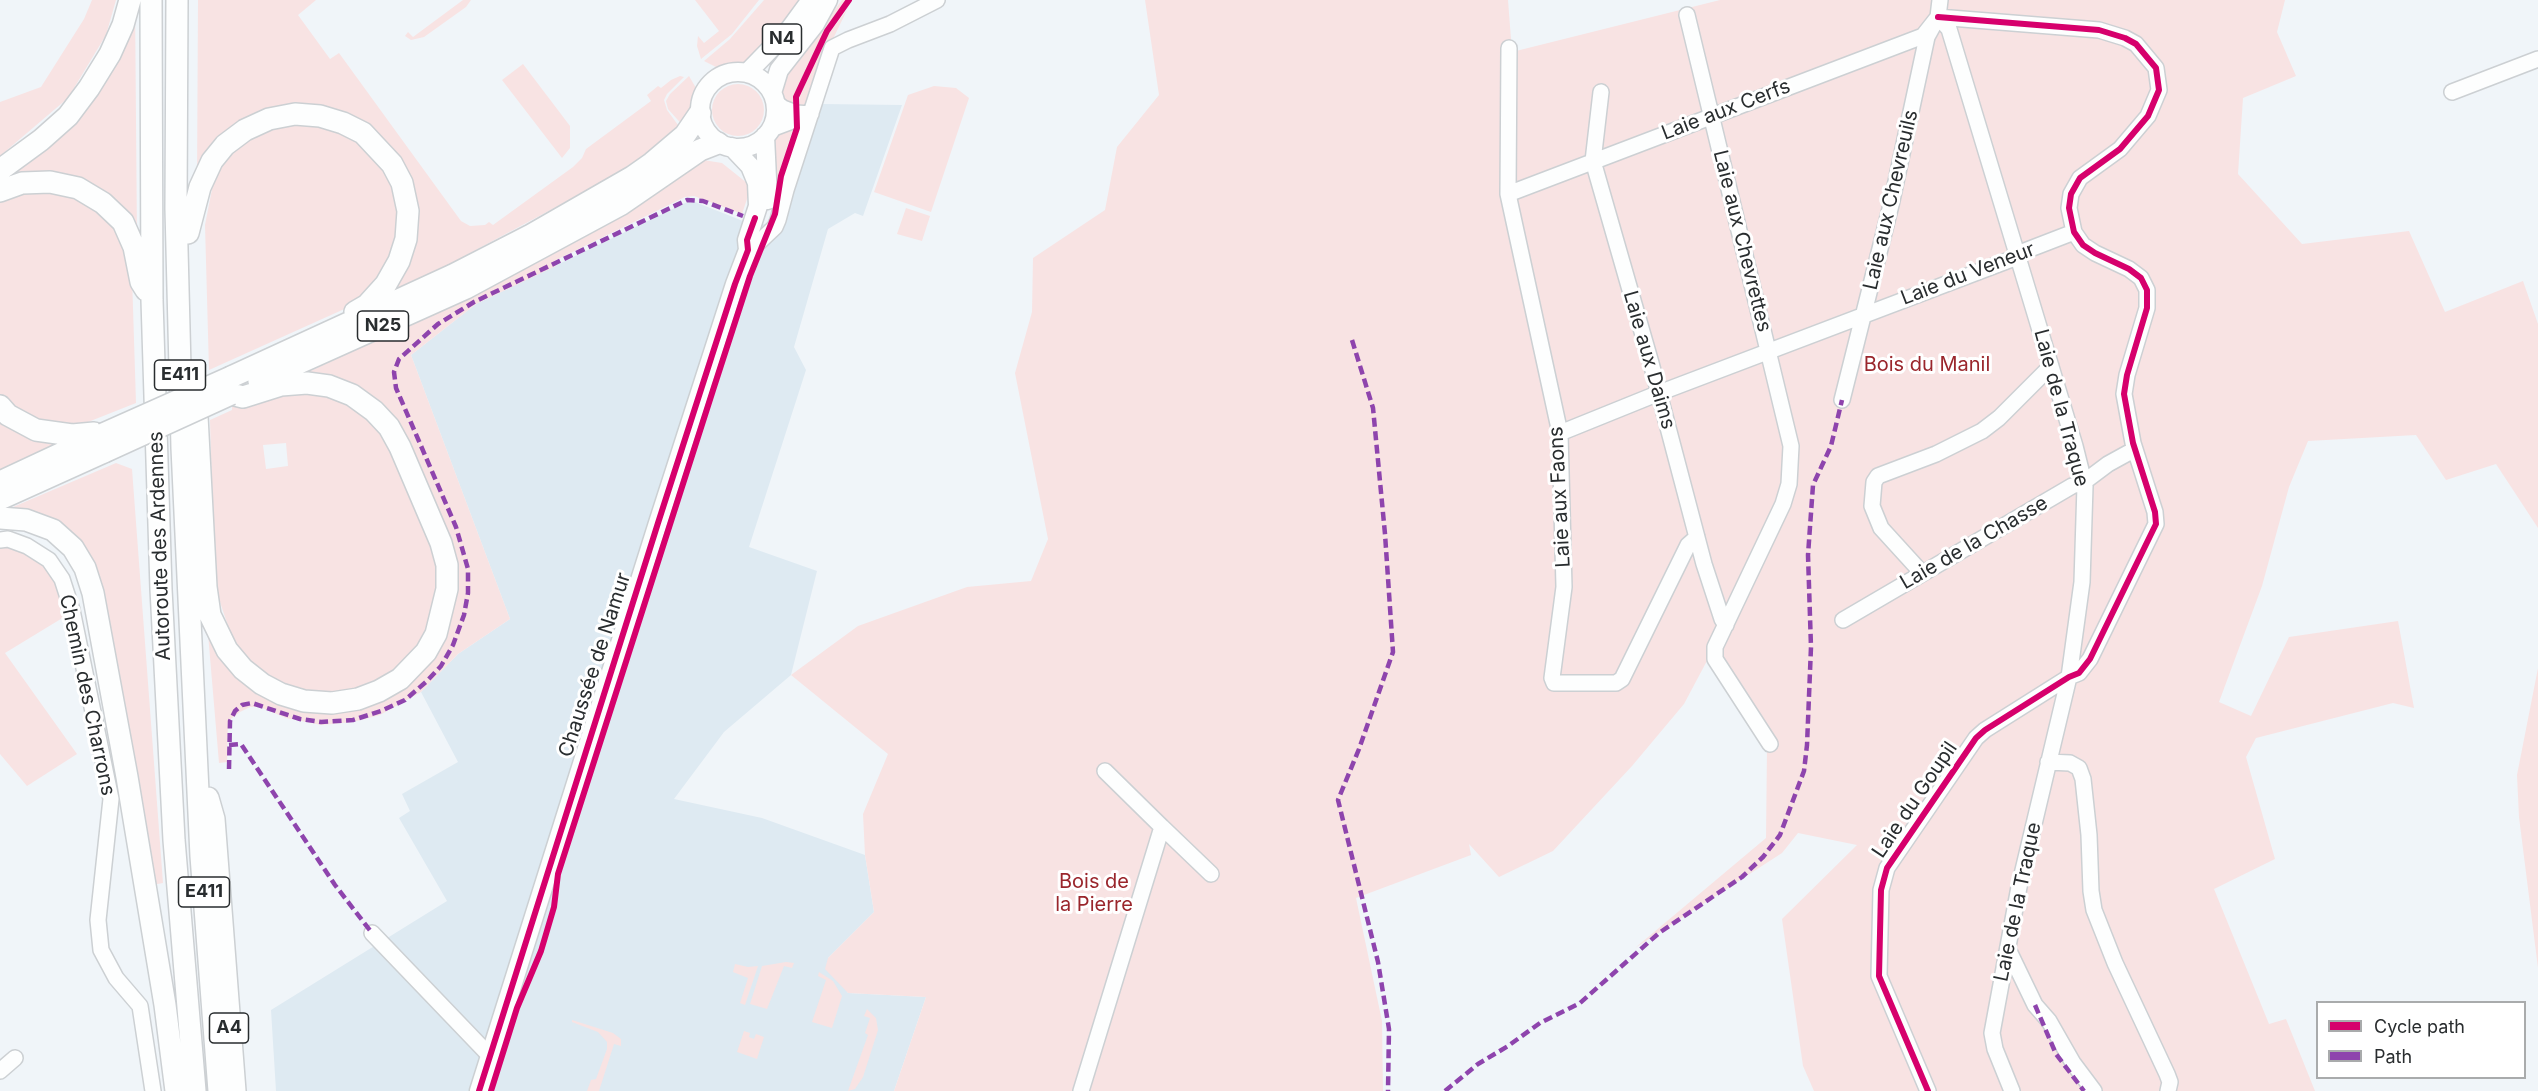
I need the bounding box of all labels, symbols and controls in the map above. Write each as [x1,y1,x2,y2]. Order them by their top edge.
road number: N4 [762,24,802,54]
street label: Laie aux Cerfs [1658,74,1794,146]
street label: Laie aux Chevreuils [1859,108,1923,292]
street label: Laie aux Chevrettes [1708,148,1776,334]
street label: Laie du Veneur [1898,237,2038,311]
street label: Laie aux Daims [1618,288,1680,432]
road number: N25 [358,311,409,341]
street label: Laie de la Traque [2028,327,2094,489]
park label: Bois du Manil [1864,353,1990,377]
road number: E411 [154,360,206,390]
street label: Laie aux Faons [1544,426,1576,568]
street label: Autoroute des Ardennes [144,431,176,661]
street label: Laie de la Chasse [1896,491,2052,595]
street label: Chaussée de Namur [554,570,636,760]
street label: Chemin des Charrons [54,592,120,798]
street label: Laie du Goupil [1867,737,1963,863]
street label: Laie de la Traque [1989,820,2047,984]
park label: Bois de la Pierre [1055,870,1133,917]
road number: E411 [178,877,230,907]
legend [2316,1001,2526,1079]
road number: A4 [210,1013,248,1043]
text: Cycle path [2374,1016,2465,1037]
text: Path [2374,1046,2412,1067]

